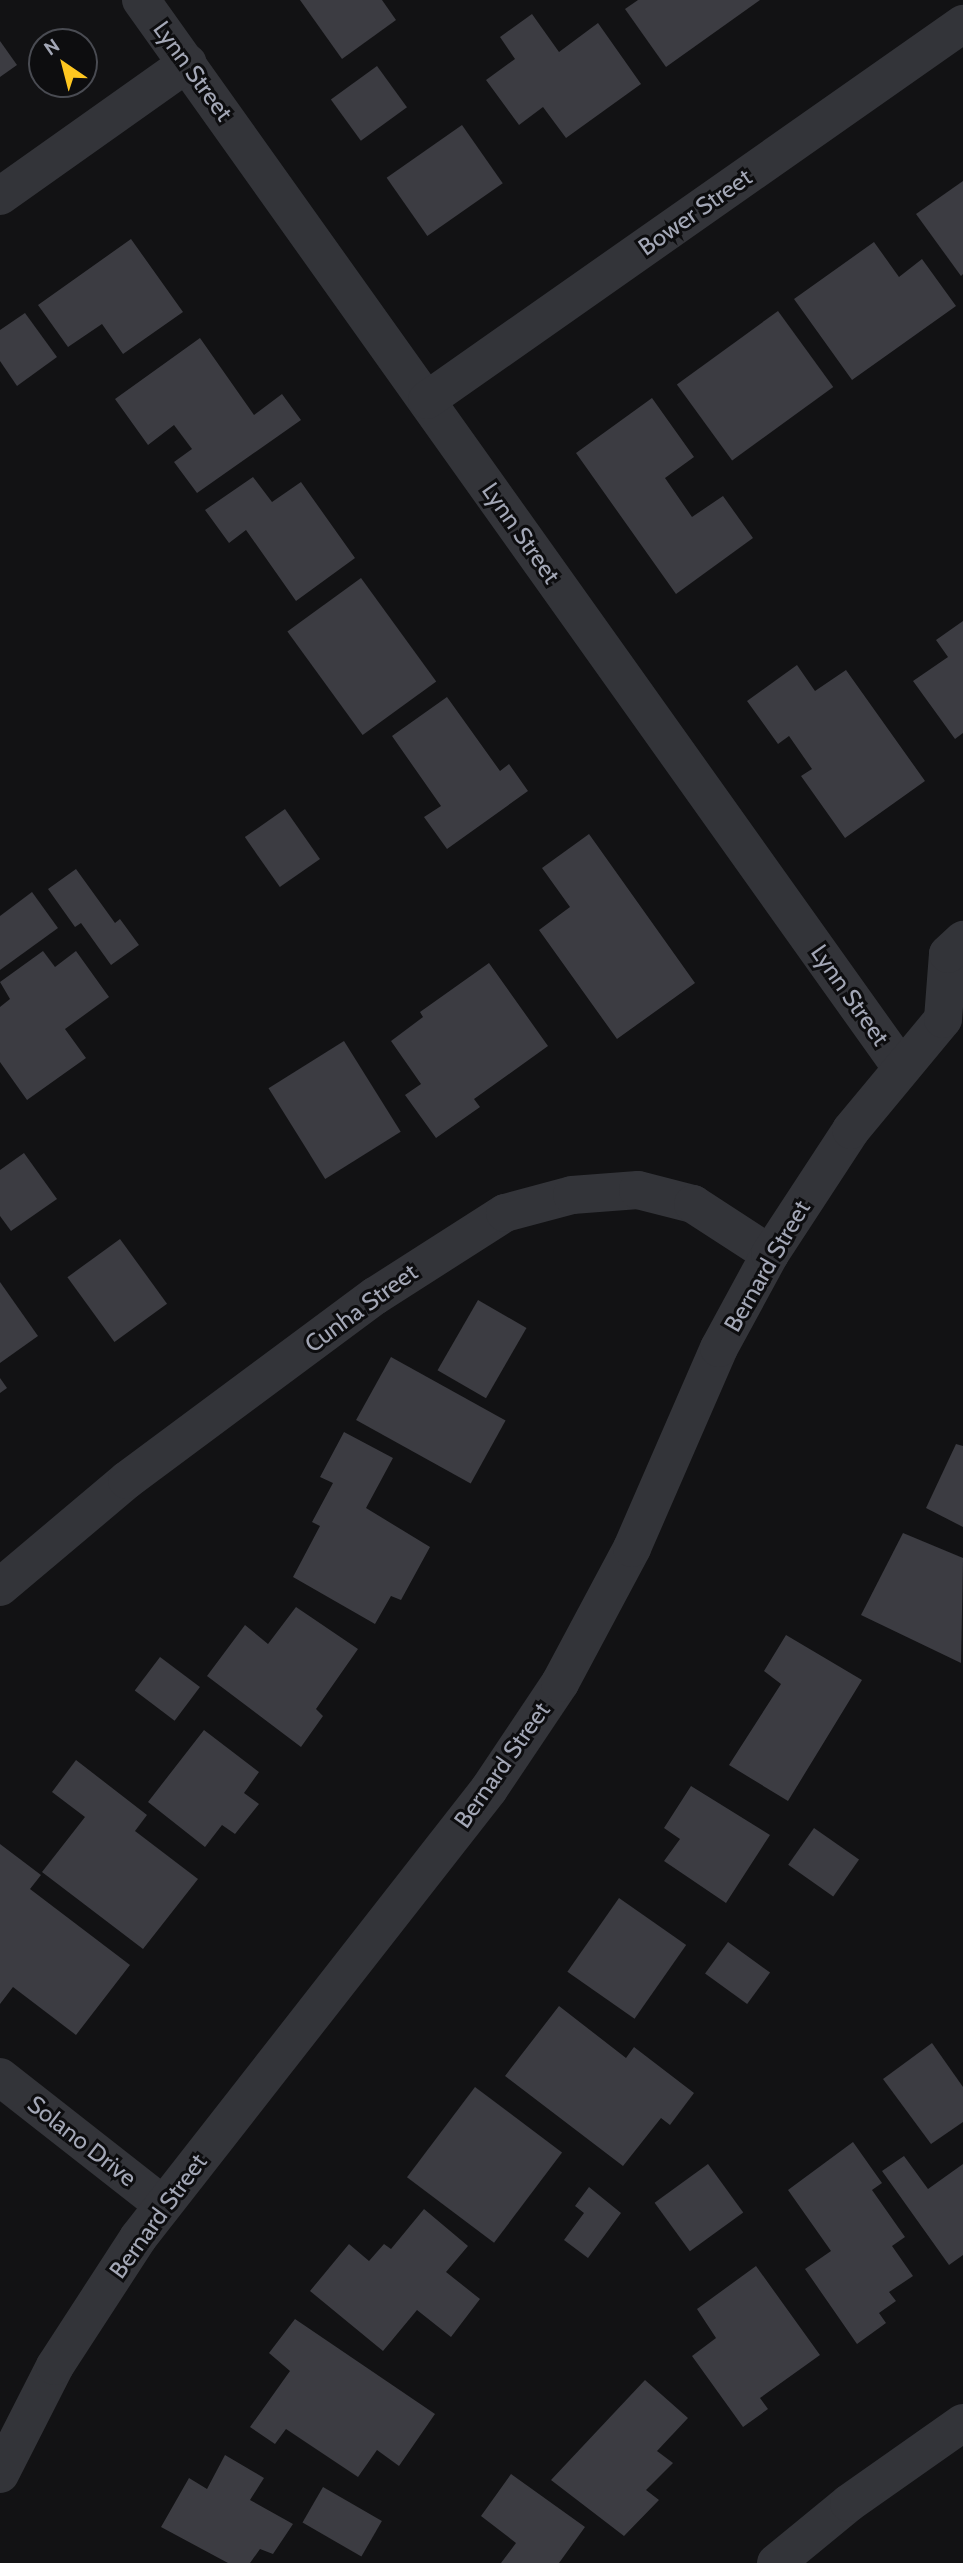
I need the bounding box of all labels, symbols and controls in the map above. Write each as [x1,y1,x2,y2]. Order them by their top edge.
street label: Lynn Street [147,16,239,126]
north arrow [28,28,98,98]
text: N [40,34,64,60]
street label: Bower Street [633,162,757,262]
street label: Lynn Street [476,477,566,589]
street label: Lynn Street [805,939,895,1051]
street label: Bernard Street [718,1195,816,1337]
street label: Cunha Street [299,1258,423,1358]
street label: Bernard Street [448,1697,556,1833]
street label: Solano Drive [22,2090,142,2192]
street label: Bernard Street [103,2148,213,2284]

